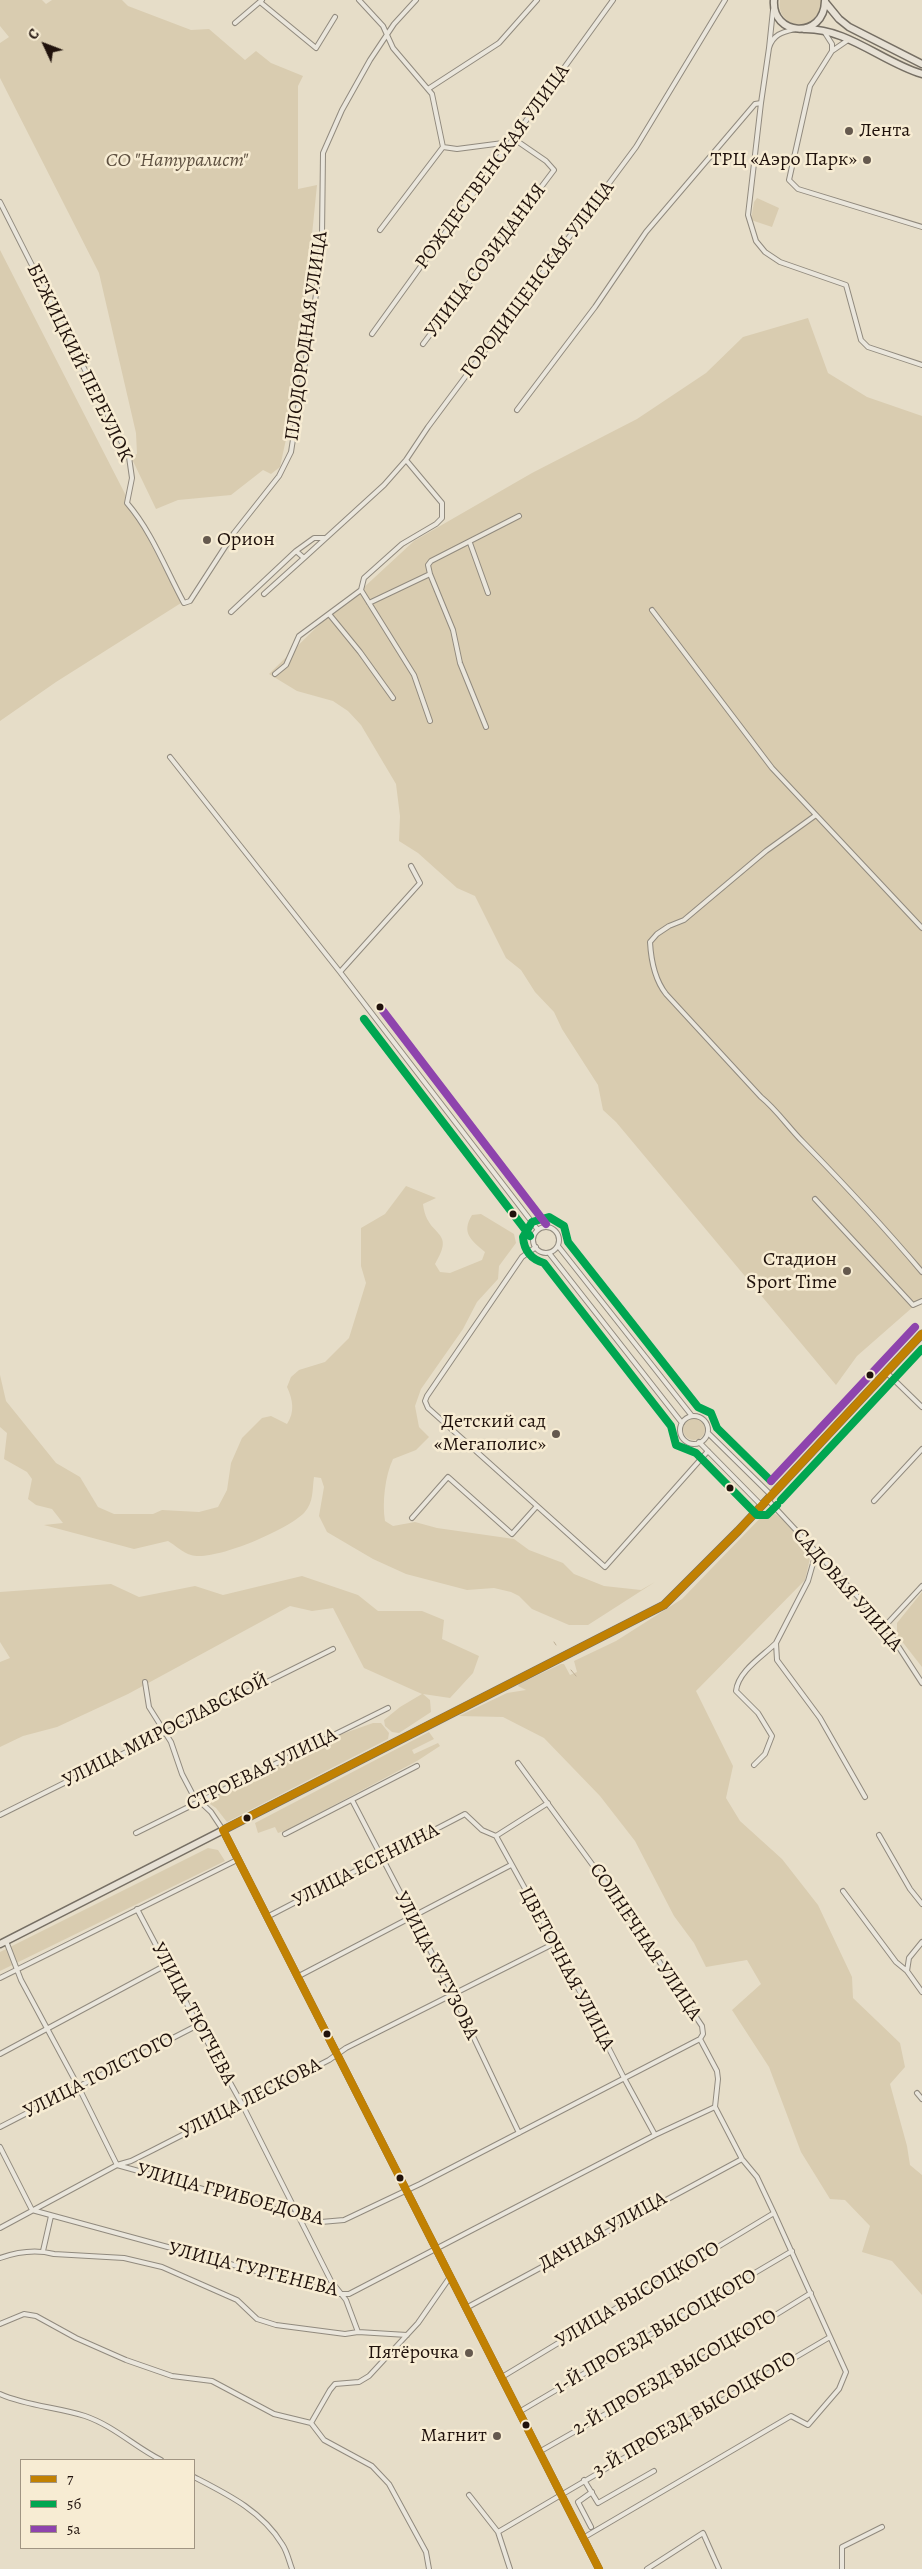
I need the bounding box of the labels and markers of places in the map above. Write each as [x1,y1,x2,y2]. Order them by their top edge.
place label: Лента [859,119,910,143]
marker: Лента [843,125,855,137]
place label: ТРЦ «Аэро Парк» [710,148,857,172]
marker: ТРЦ «Аэро Парк» [861,154,873,166]
place label: Орион [217,528,275,552]
marker: Орион [201,534,213,546]
unlabelled marker [375,1002,385,1012]
unlabelled marker [508,1209,518,1219]
place label: Стадион Sport Time [746,1248,837,1295]
marker: Стадион Sport Time [841,1265,853,1277]
unlabelled marker [865,1370,875,1380]
place label: Детский сад «Мегаполис» [434,1410,546,1457]
marker: Детский сад «Мегаполис» [550,1428,562,1440]
unlabelled marker [725,1483,735,1493]
unlabelled marker [242,1813,252,1823]
unlabelled marker [322,2029,332,2039]
unlabelled marker [395,2173,405,2183]
place label: Пятёрочка [368,2341,459,2365]
marker: Пятёрочка [463,2347,475,2359]
unlabelled marker [521,2420,531,2430]
place label: Магнит [420,2424,487,2448]
marker: Магнит [491,2430,503,2442]

